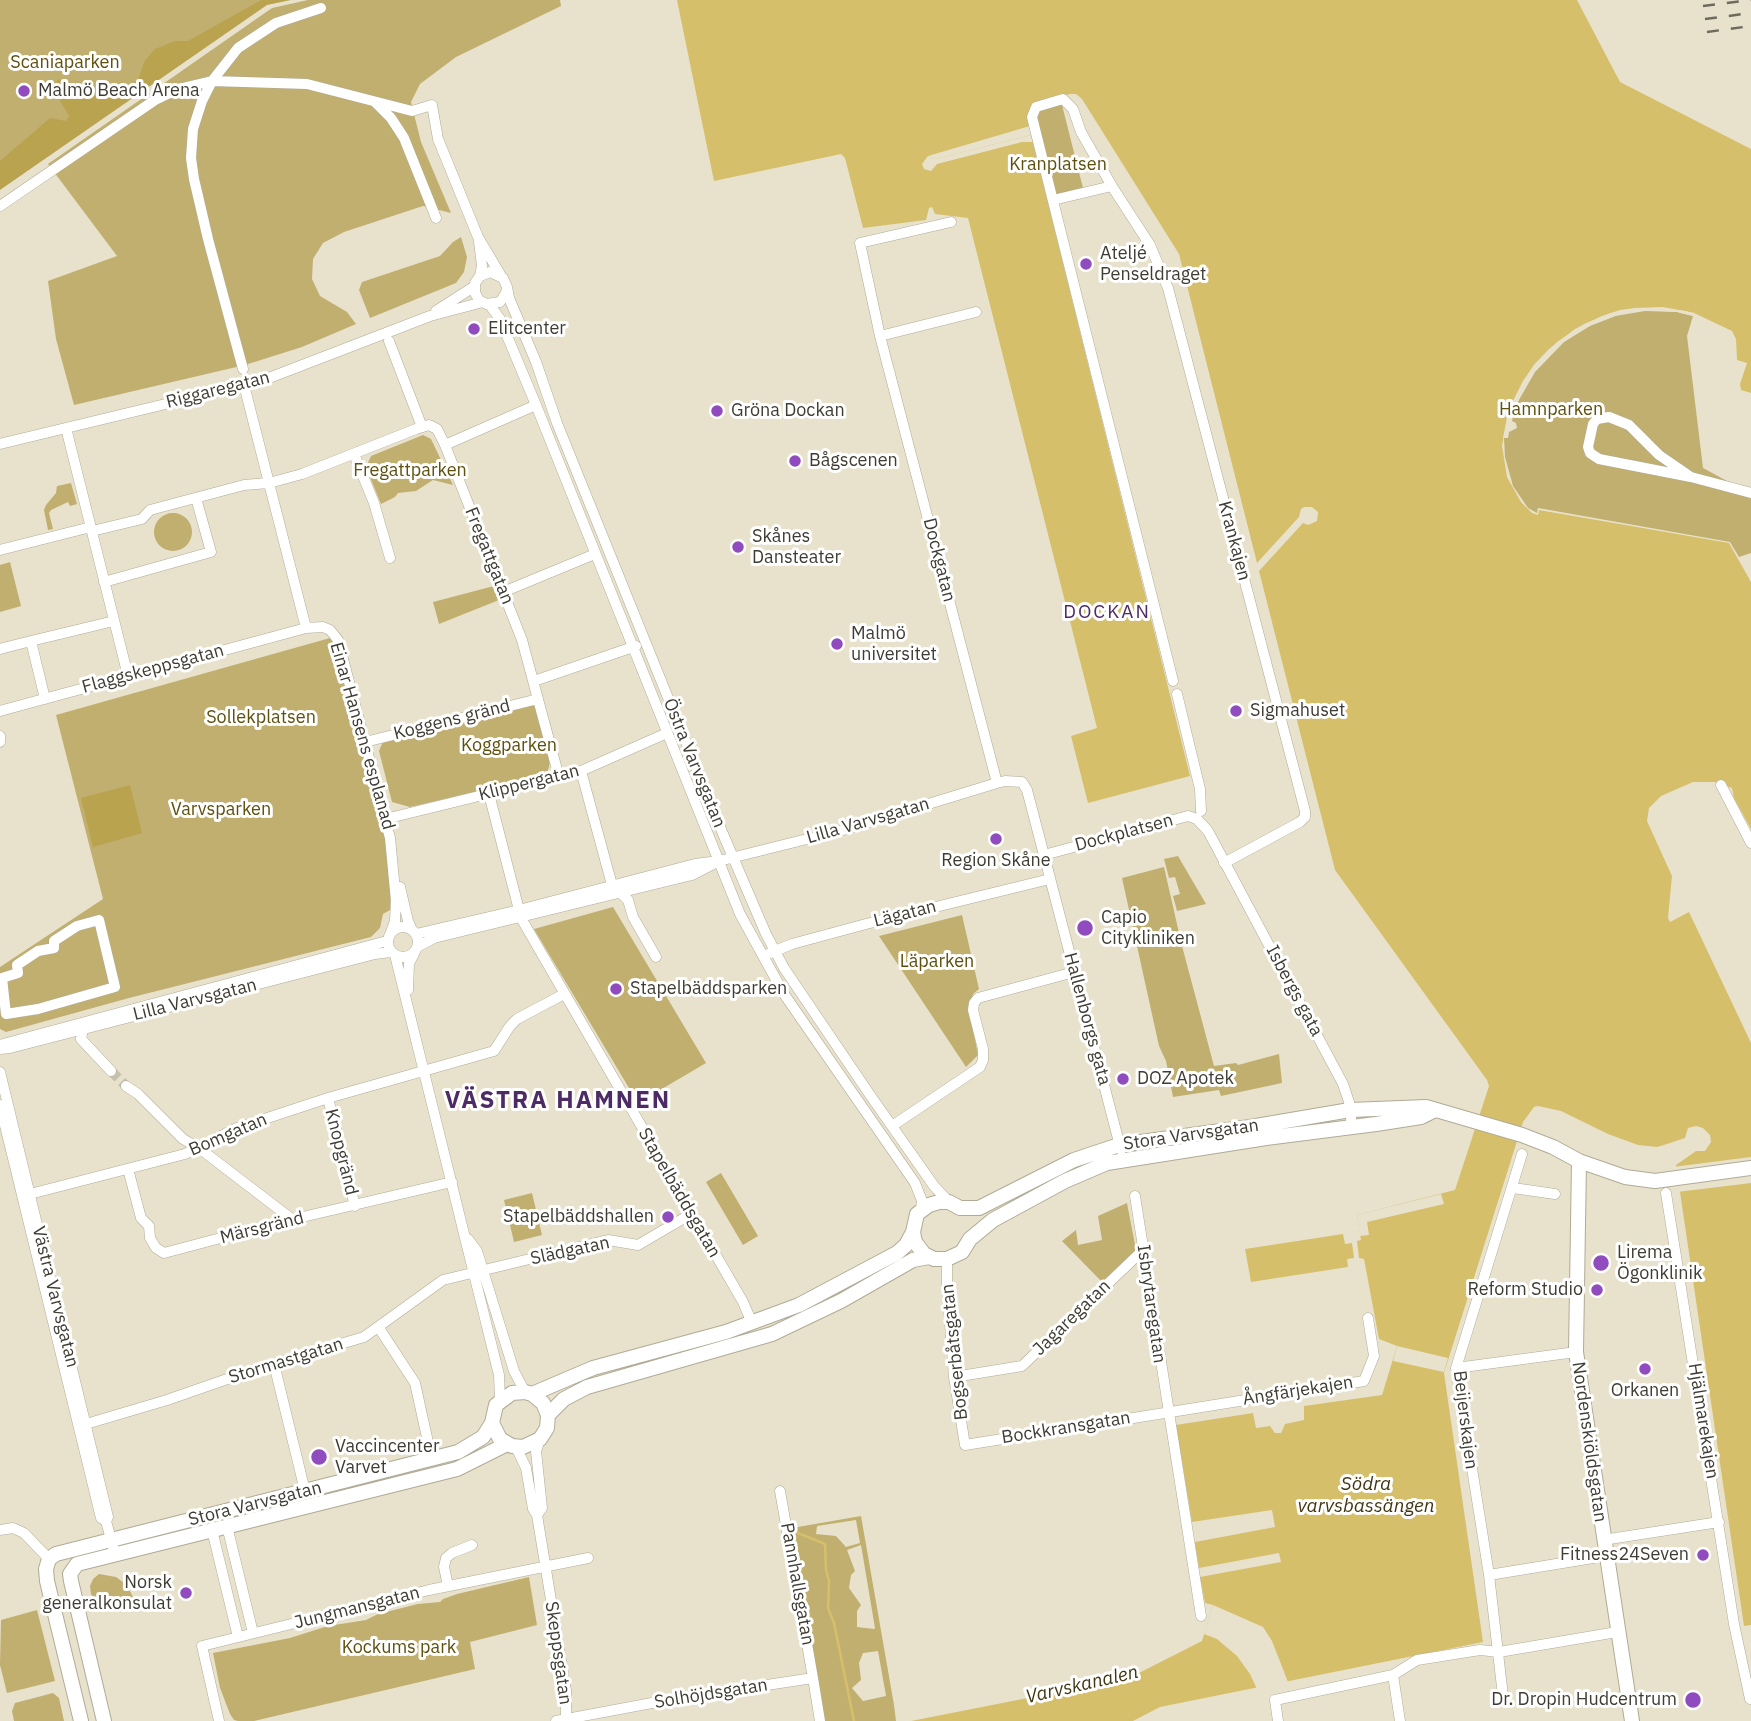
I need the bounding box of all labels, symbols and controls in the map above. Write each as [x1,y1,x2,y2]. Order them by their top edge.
park label: Scaniaparken [10,52,120,74]
place label: Malmö Beach Arena [38,80,200,102]
marker: Malmö Beach Arena [16,83,32,99]
park label: Kranplatsen [1009,154,1107,176]
place label: Ateljé Penseldraget [1100,243,1206,286]
marker: Ateljé Penseldraget [1078,256,1094,272]
place label: Elitcenter [488,318,566,340]
marker: Elitcenter [466,321,482,337]
street label: Riggaregatan [164,367,272,413]
park label: Hamnparken [1499,399,1603,421]
place label: Gröna Dockan [731,400,845,422]
marker: Gröna Dockan [709,403,725,419]
place label: Bågscenen [809,450,898,472]
marker: Bågscenen [787,453,803,469]
park label: Fregattparken [353,460,467,482]
street label: Krankajen [1213,499,1255,583]
street label: Fregattgatan [460,504,518,608]
street label: Dockgatan [918,516,960,604]
place label: Skånes Dansteater [752,526,841,568]
marker: Skånes Dansteater [730,539,746,555]
district label: DOCKAN [1064,602,1150,624]
place label: Malmö universitet [851,623,937,666]
marker: Malmö universitet [829,636,845,652]
street label: Flaggskeppsgatan [80,640,226,698]
street label: Einar Hansens esplanad [325,640,399,832]
street label: Koggens gränd [391,695,513,745]
street label: Östra Varvsgatan [658,695,730,831]
place label: Sigmahuset [1250,700,1345,722]
marker: Sigmahuset [1228,703,1244,719]
park label: Sollekplatsen [206,707,316,729]
park label: Koggparken [461,735,557,757]
street label: Klippergatan [476,760,582,806]
street label: Lilla Varvsgatan [804,793,932,849]
park label: Varvsparken [171,799,271,821]
street label: Dockplatsen [1073,810,1175,856]
marker: Region Skåne [988,831,1004,847]
place label: Region Skåne [941,850,1051,872]
street label: Lägatan [871,896,939,932]
place label: Capio Citykliniken [1101,907,1195,950]
marker: Capio Citykliniken [1075,918,1095,938]
street label: Isbergs gata [1261,942,1327,1040]
street label: Hallenborgs gata [1059,950,1115,1088]
park label: Läparken [900,951,974,973]
street label: Lilla Varvsgatan [131,974,259,1026]
place label: Stapelbäddsparken [630,978,787,1000]
marker: Stapelbäddsparken [608,981,624,997]
place label: DOZ Apotek [1137,1068,1234,1090]
marker: DOZ Apotek [1115,1071,1131,1087]
district label: VÄSTRA HAMNEN [446,1087,670,1115]
street label: Knopgränd [320,1107,362,1197]
street label: Bomgatan [186,1109,270,1161]
street label: Stora Varvsgatan [1122,1115,1260,1155]
street label: Stapelbäddsgatan [633,1124,725,1262]
place label: Stapelbäddshallen [503,1206,654,1228]
street label: Märsgränd [218,1207,306,1249]
marker: Stapelbäddshallen [660,1209,676,1225]
street label: Västra Varvsgatan [27,1224,83,1370]
street label: Slädgatan [528,1232,612,1270]
place label: Lirema Ögonklinik [1617,1242,1703,1284]
street label: Isbrytaregatan [1132,1243,1170,1365]
marker: Lirema Ögonklinik [1591,1253,1611,1273]
street label: Jagaregatan [1029,1276,1115,1360]
place label: Reform Studio [1467,1279,1583,1301]
marker: Reform Studio [1589,1282,1605,1298]
street label: Bogserbåtsgatan [937,1283,973,1421]
street label: Stormastgatan [226,1333,346,1389]
street label: Nordenskiöldsgatan [1567,1360,1611,1524]
marker: Orkanen [1637,1361,1653,1377]
street label: Hjälmarekajen [1683,1361,1723,1481]
street label: Beijerskajen [1448,1369,1482,1471]
street label: Ångfärjekajen [1241,1372,1355,1410]
place label: Orkanen [1611,1380,1679,1402]
street label: Bockkransgatan [1000,1407,1132,1449]
place label: Vaccincenter Varvet [335,1436,440,1478]
marker: Vaccincenter Varvet [309,1447,329,1467]
water label: Södra varvsbassängen [1297,1474,1435,1518]
street label: Stora Varvsgatan [186,1477,324,1531]
street label: Pannhallsgatan [776,1521,818,1647]
place label: Fitness24Seven [1560,1544,1689,1566]
marker: Fitness24Seven [1695,1547,1711,1563]
place label: Norsk generalkonsulat [42,1572,172,1614]
street label: Jungmansgatan [292,1582,422,1634]
marker: Norsk generalkonsulat [178,1585,194,1601]
street label: Skeppsgatan [540,1600,576,1706]
park label: Kockums park [342,1637,456,1659]
water label: Varvskanalen [1023,1661,1141,1709]
street label: Solhöjdsgatan [653,1674,769,1714]
place label: Dr. Dropin Hudcentrum [1491,1689,1677,1711]
marker: Dr. Dropin Hudcentrum [1683,1690,1703,1710]

